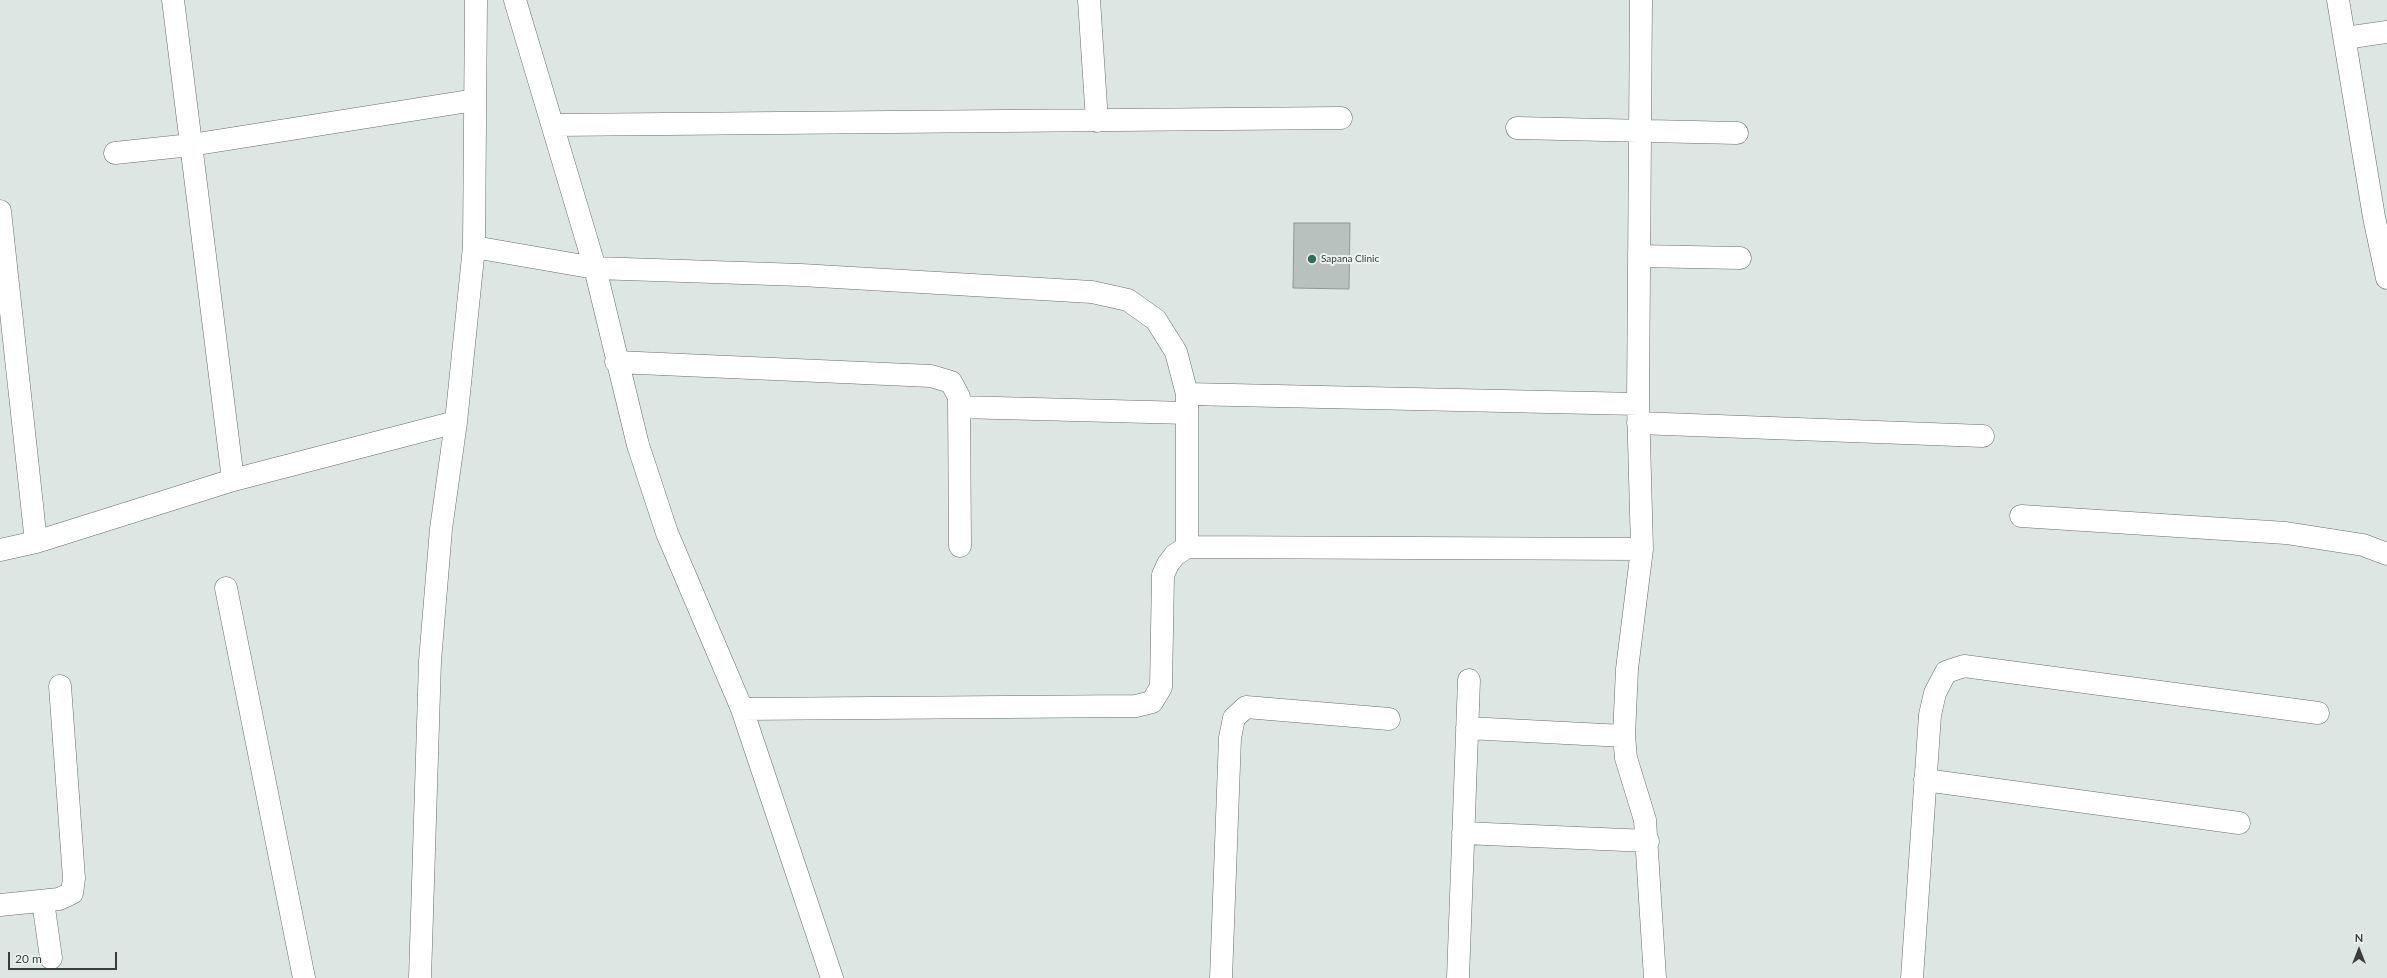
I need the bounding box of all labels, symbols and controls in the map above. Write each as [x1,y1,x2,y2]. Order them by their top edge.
marker: Sapana Clinic [1306,253,1318,265]
place label: Sapana Clinic [1321,253,1379,265]
north arrow [2339,930,2379,970]
text: N [2355,931,2363,944]
scale bar [10,944,119,970]
text: 20 m [15,951,42,966]

